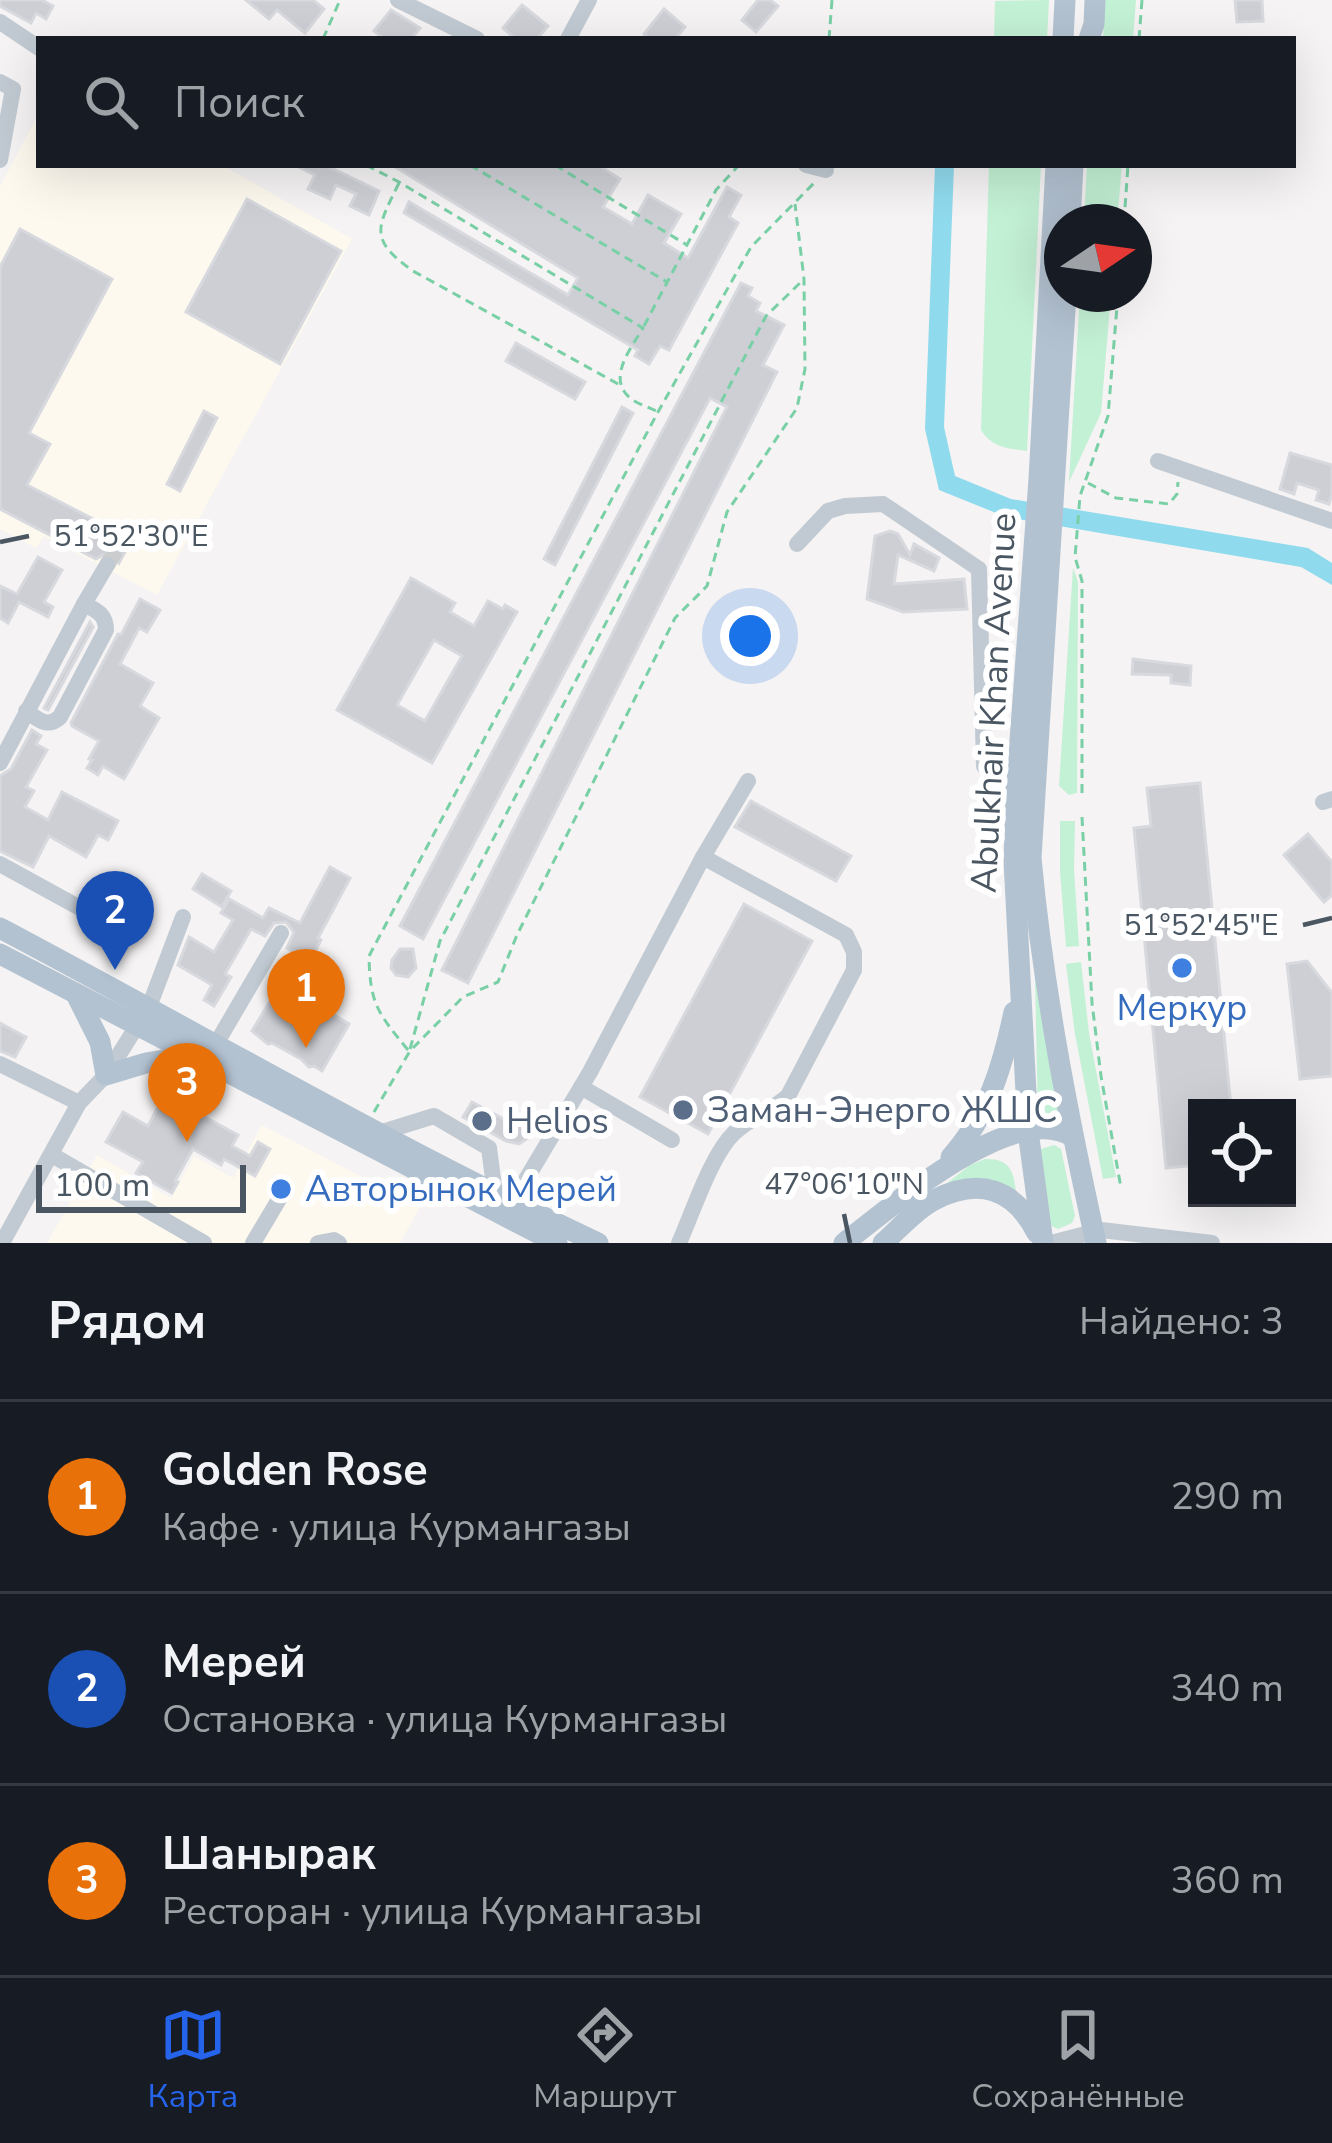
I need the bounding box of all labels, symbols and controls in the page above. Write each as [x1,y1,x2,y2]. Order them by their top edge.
search box [36,36,1296,168]
icon: search [78,69,144,135]
text: Поиск [174,72,305,133]
north arrow [1044,204,1152,312]
street label: Abulkhair Khan Avenue [960,512,1028,894]
text: 51°52'30"E [54,516,208,557]
your location [720,606,780,666]
pin: 2 [76,871,154,970]
text: 51°52'45"E [1124,905,1278,946]
pin: 1 [267,949,345,1048]
marker: Меркур [1169,955,1195,981]
place label: Меркур [1117,984,1247,1033]
pin: 3 [148,1043,226,1142]
place label: Заман-Энерго ЖШС [707,1086,1057,1135]
place label: Helios [506,1097,609,1146]
marker: Заман-Энерго ЖШС [670,1097,696,1123]
map controls [1188,1099,1296,1207]
button: locate [1188,1099,1296,1207]
marker: Helios [469,1108,495,1134]
scale bar [36,1159,246,1212]
text: 100 m [54,1163,150,1208]
text: 47°06'10"N [764,1164,924,1205]
place label: Авторынок Мерей [305,1165,617,1214]
marker: Авторынок Мерей [268,1176,294,1202]
text: Рядом [48,1286,206,1356]
text: Найдено: 3 [1079,1295,1284,1348]
text: Golden Rose [162,1440,428,1501]
text: 1 [75,1470,99,1523]
text: 290 m [1170,1470,1284,1523]
text: Кафе · улица Курмангазы [162,1501,631,1554]
text: Мерей [162,1632,306,1693]
text: 2 [75,1662,99,1715]
text: 340 m [1170,1662,1284,1715]
text: Остановка · улица Курмангазы [162,1693,727,1746]
text: Шанырак [162,1824,376,1885]
text: 3 [75,1854,99,1907]
text: 360 m [1170,1854,1284,1907]
text: Ресторан · улица Курмангазы [162,1885,703,1938]
tab: Карта [147,2002,238,2119]
tab: Маршрут [533,2002,677,2119]
tab: Сохранённые [971,2002,1185,2119]

